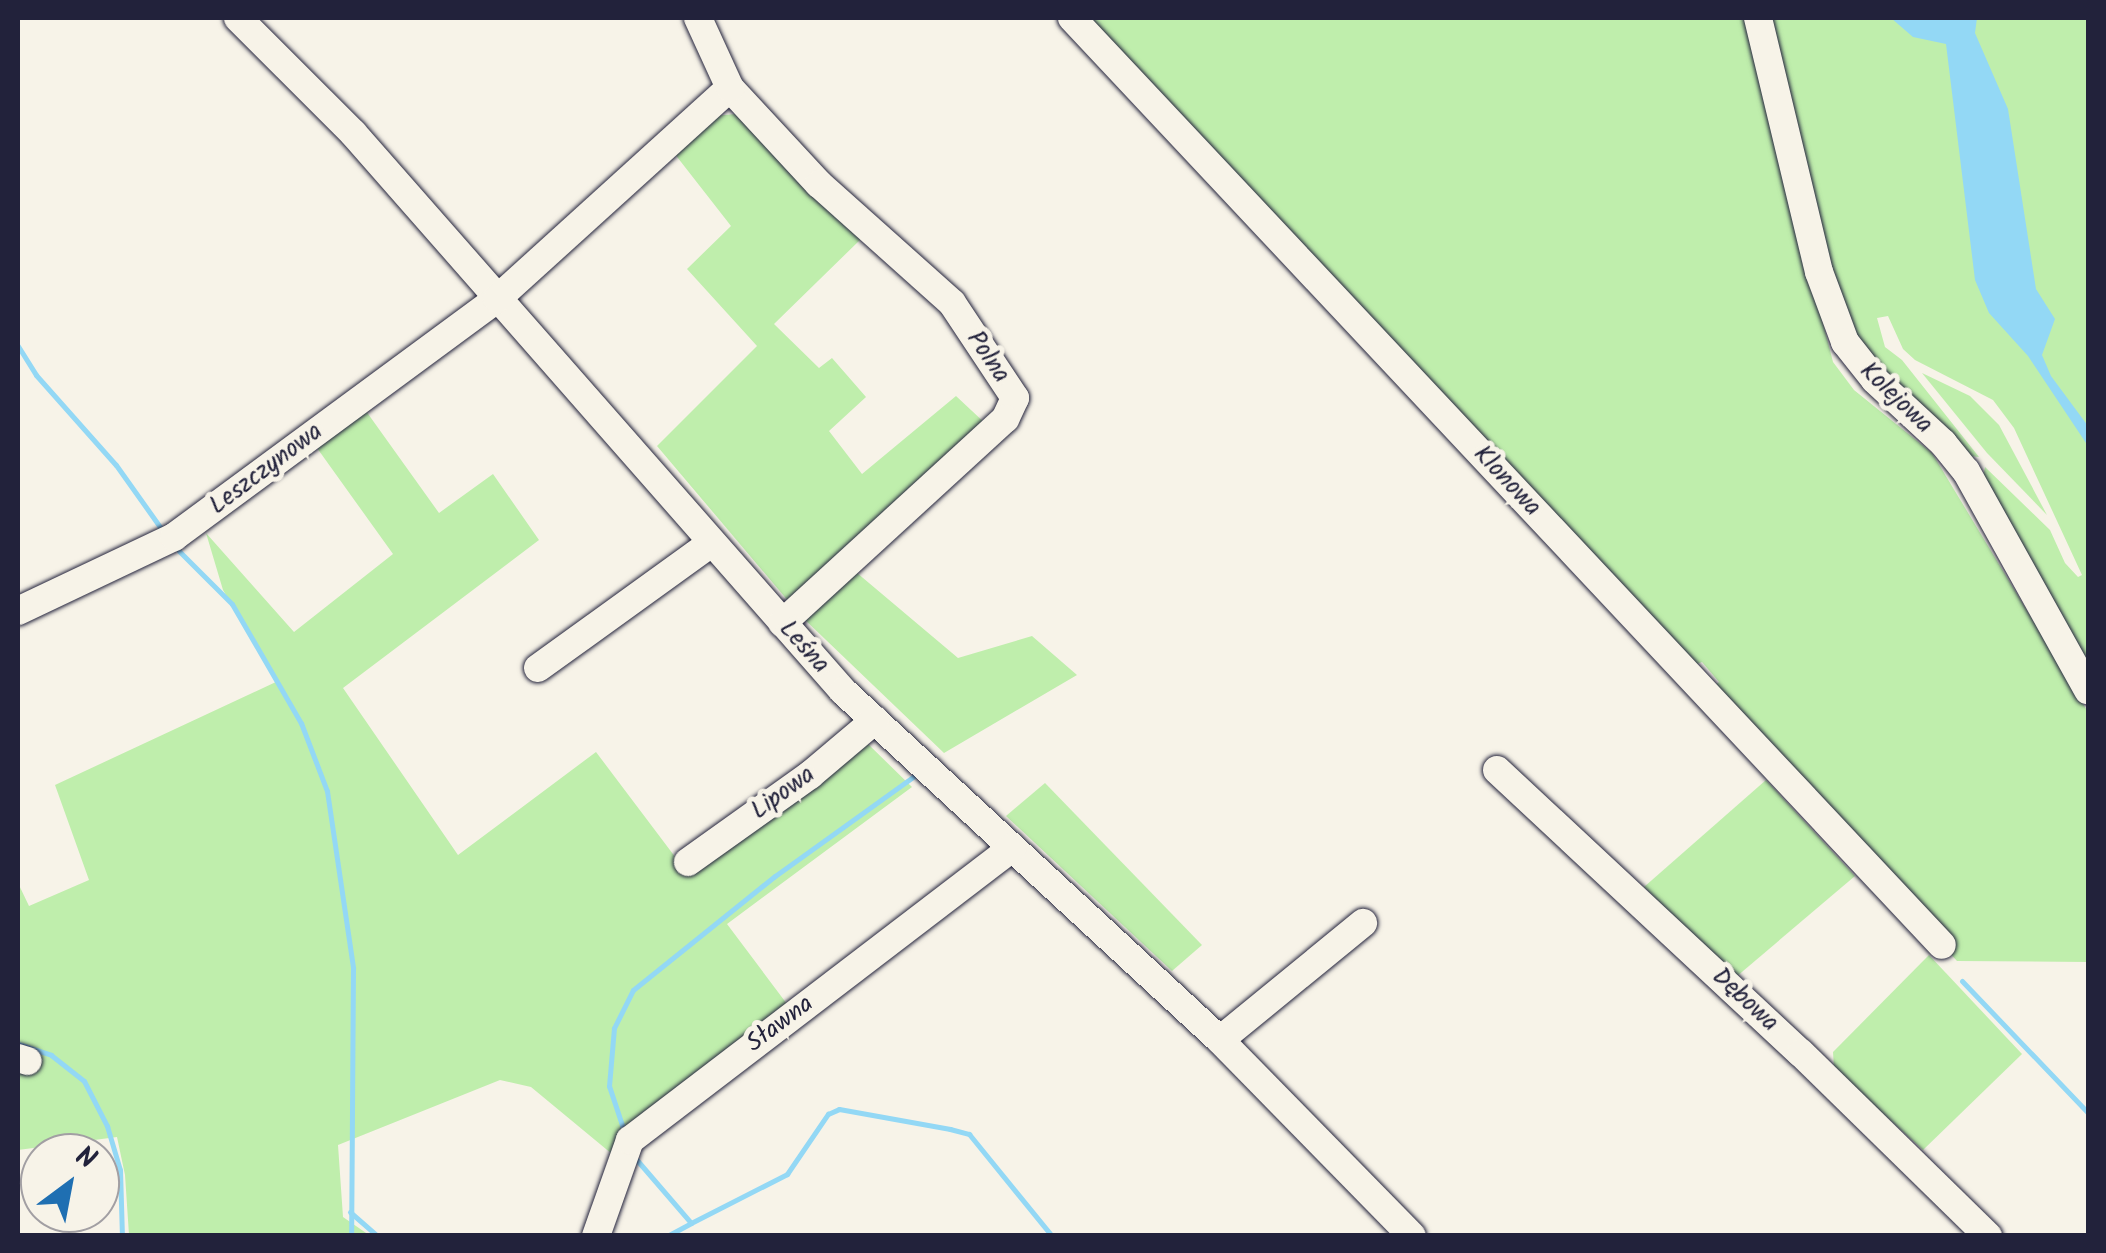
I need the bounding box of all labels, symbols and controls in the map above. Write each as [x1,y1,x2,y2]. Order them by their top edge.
street label: Polna [960,325,1016,389]
street label: Kolejowa [1853,356,1939,440]
street label: Leszczynowa [204,417,328,521]
street label: Klonowa [1467,440,1547,522]
street label: Leśna [773,614,835,680]
street label: Lipowa [745,760,821,826]
street label: Dębowa [1705,962,1785,1038]
street label: Sławna [741,989,819,1059]
north arrow [20,1133,120,1233]
text: N [66,1135,105,1183]

